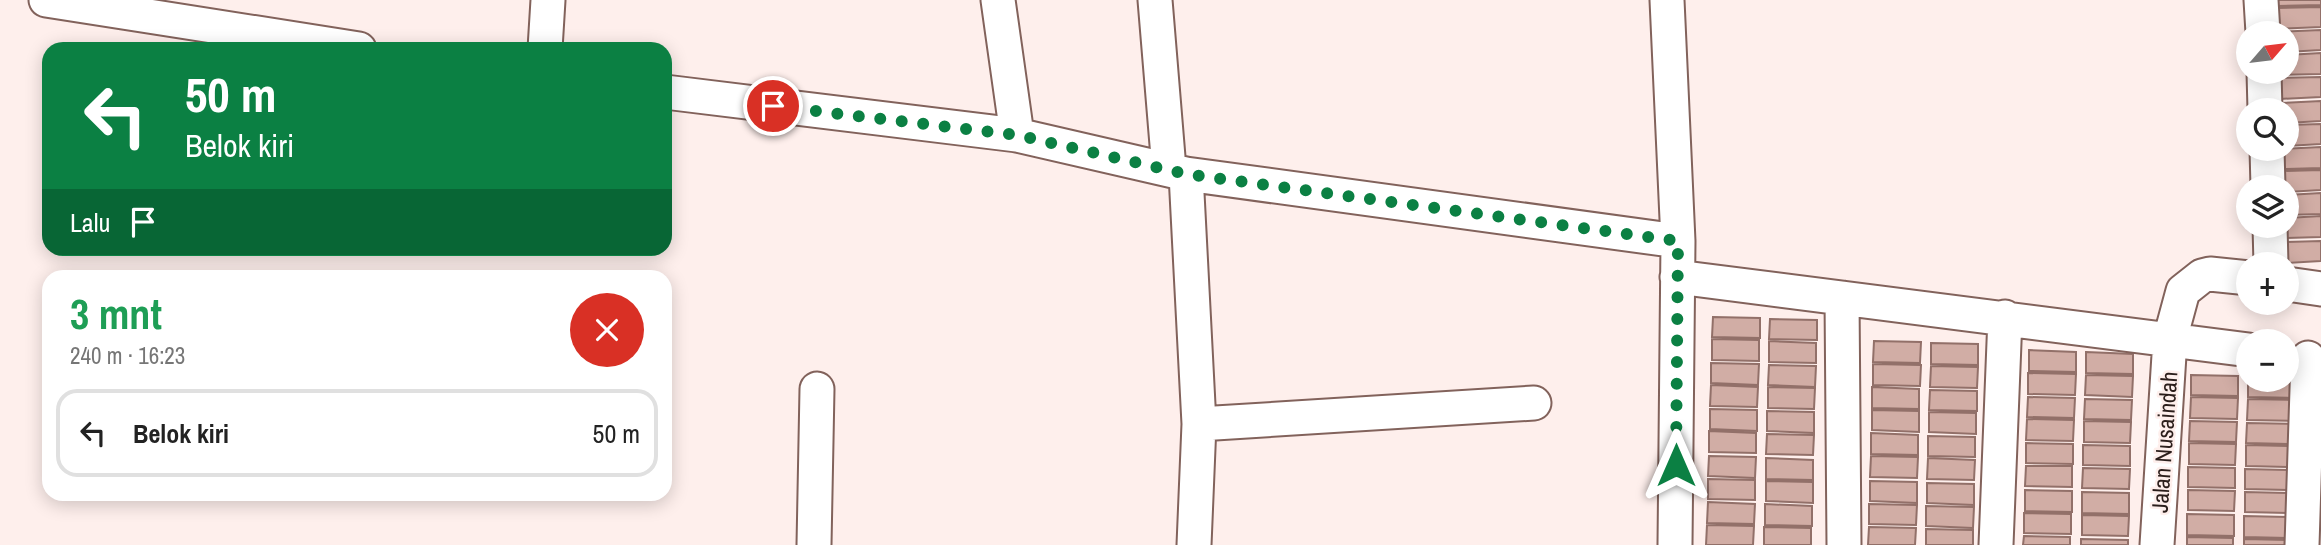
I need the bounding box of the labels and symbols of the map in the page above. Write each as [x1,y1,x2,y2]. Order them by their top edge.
north arrow [2236,21,2300,84]
pin [743,76,803,136]
street label: Jalan Nusaindah [2144,370,2184,514]
position arrow [1639,428,1713,502]

